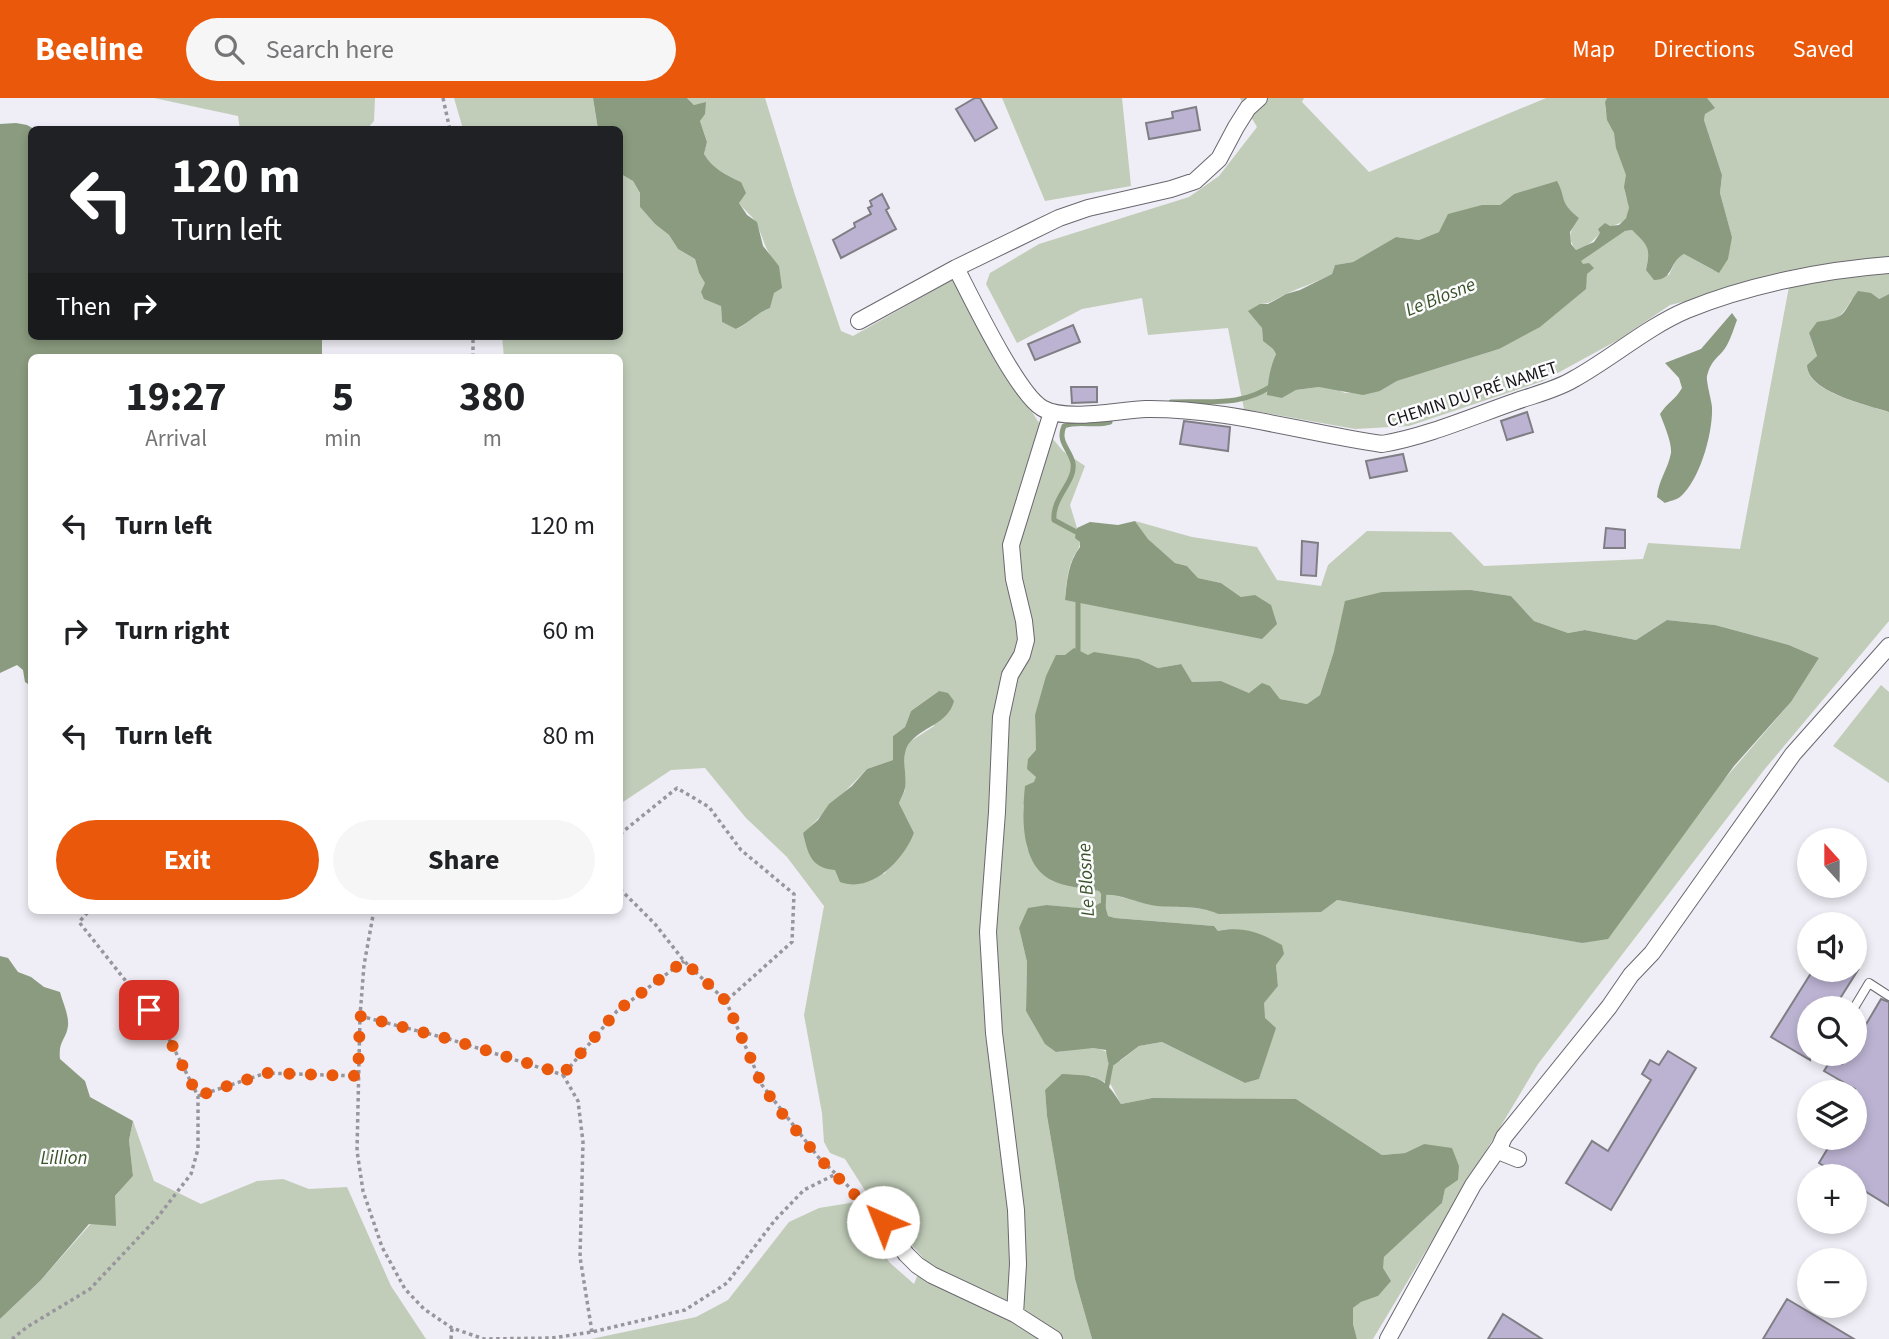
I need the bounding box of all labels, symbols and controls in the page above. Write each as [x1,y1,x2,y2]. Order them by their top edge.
search box [186,18,676,81]
text: Beeline [35,26,144,73]
icon: search [210,30,248,68]
text: Search here [266,31,394,68]
text: Map [1572,32,1615,67]
text: Directions [1653,32,1755,67]
text: Saved [1793,32,1854,67]
text: 120 m [171,142,300,212]
icon: left [56,154,147,245]
text: Turn left [171,207,282,253]
water label: Le Blosne [1401,271,1480,324]
icon: right [125,287,163,325]
text: Then [56,288,111,325]
street label: CHEMIN DU PRÉ NAMET [1384,355,1561,434]
text: 19:27 [125,367,227,427]
text: 5 [332,367,354,427]
text: 380 [459,367,526,427]
text: Arrival [145,422,207,455]
text: min [324,422,362,455]
text: m [483,422,502,455]
icon: left [56,507,94,545]
text: Turn left [115,507,212,544]
text: 120 m [529,507,595,544]
icon: right [56,612,94,650]
text: Turn right [115,612,230,649]
text: 60 m [542,612,595,649]
icon: left [56,717,94,755]
text: Turn left [115,717,212,754]
text: 80 m [542,717,595,754]
button: Exit [56,820,319,900]
button: Share [333,820,595,900]
north arrow [1797,828,1867,898]
map controls [1797,828,1867,1318]
water label: Le Blosne [1071,843,1102,917]
button: sound [1797,912,1867,982]
pin [119,980,179,1040]
icon: arrive [130,991,168,1029]
button: search [1797,996,1867,1066]
button: layers [1797,1080,1867,1150]
water label: Lillion [41,1145,87,1172]
button: + [1797,1164,1867,1234]
position arrow [846,1185,920,1259]
button: − [1797,1248,1867,1318]

